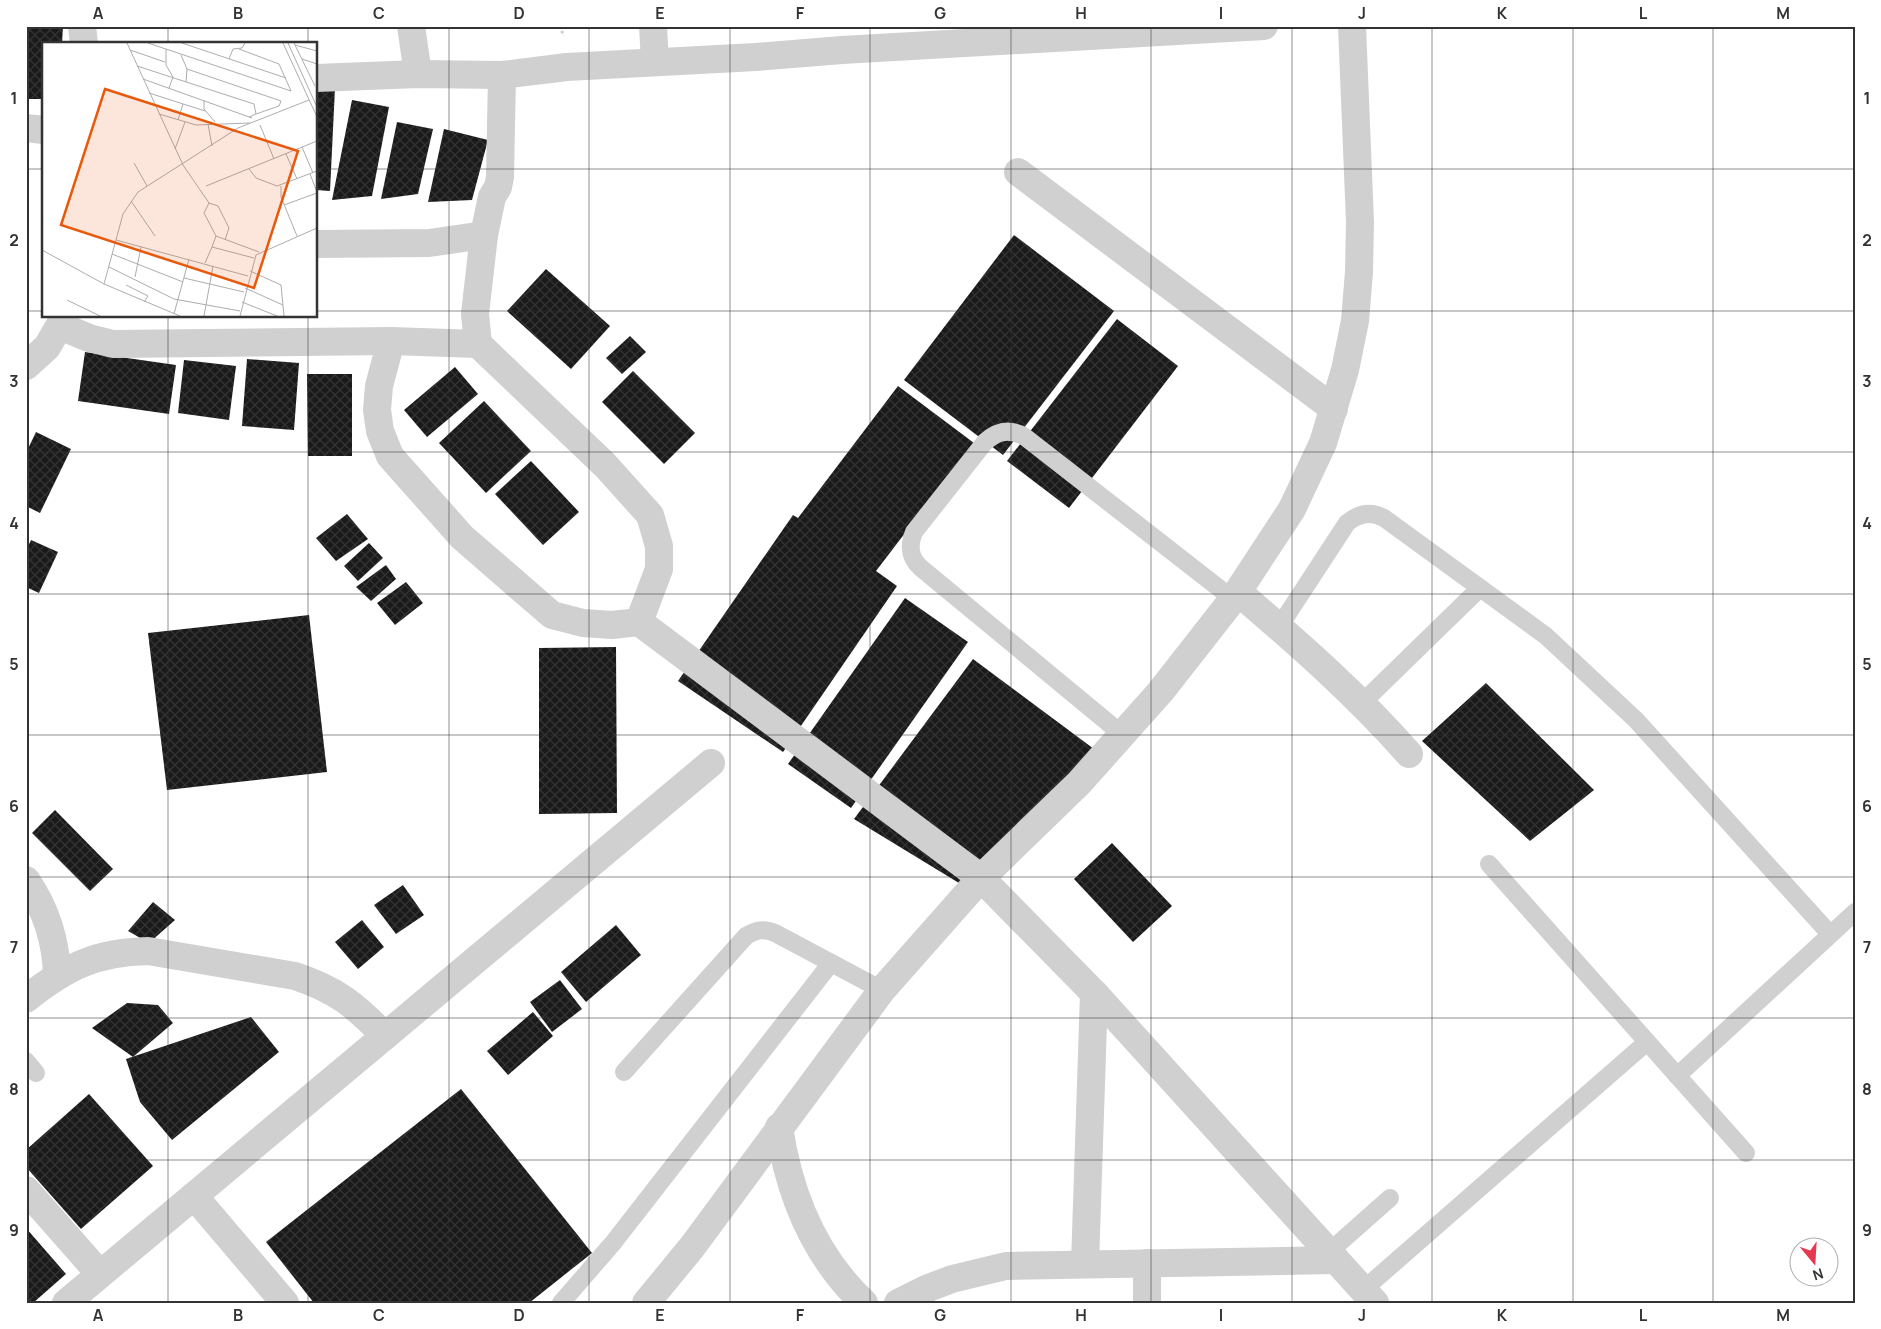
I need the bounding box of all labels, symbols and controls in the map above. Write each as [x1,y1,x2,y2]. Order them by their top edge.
text: A [93,2,104,24]
text: B [233,2,243,24]
text: C [373,2,385,24]
text: D [513,2,525,24]
text: E [655,2,665,24]
text: F [796,2,805,24]
text: G [934,2,946,24]
text: H [1075,2,1087,24]
text: I [1219,2,1223,24]
text: J [1358,2,1366,24]
text: K [1497,2,1508,24]
text: L [1639,2,1648,24]
text: M [1776,2,1790,24]
inset map [42,42,318,318]
text: 1 [10,87,18,109]
text: 1 [1863,87,1871,109]
text: 2 [9,229,19,251]
text: 2 [1862,229,1872,251]
text: 3 [9,370,19,392]
text: 3 [1862,370,1872,392]
text: 4 [9,512,19,534]
text: 4 [1862,512,1872,534]
text: 5 [9,653,19,675]
text: 5 [1862,653,1872,675]
text: 6 [9,795,19,817]
text: 6 [1862,795,1872,817]
text: 7 [10,936,18,958]
text: 7 [1863,936,1871,958]
text: 8 [9,1078,19,1100]
text: 8 [1862,1078,1872,1100]
text: 9 [9,1219,19,1241]
text: 9 [1862,1219,1872,1241]
north arrow [1788,1236,1838,1286]
text: N [1810,1264,1826,1285]
text: A [93,1304,104,1326]
text: B [233,1304,243,1326]
text: C [373,1304,385,1326]
text: D [513,1304,525,1326]
text: E [655,1304,665,1326]
text: F [796,1304,805,1326]
text: G [934,1304,946,1326]
text: H [1075,1304,1087,1326]
text: I [1219,1304,1223,1326]
text: J [1358,1304,1366,1326]
text: K [1497,1304,1508,1326]
text: L [1639,1304,1648,1326]
text: M [1776,1304,1790,1326]

